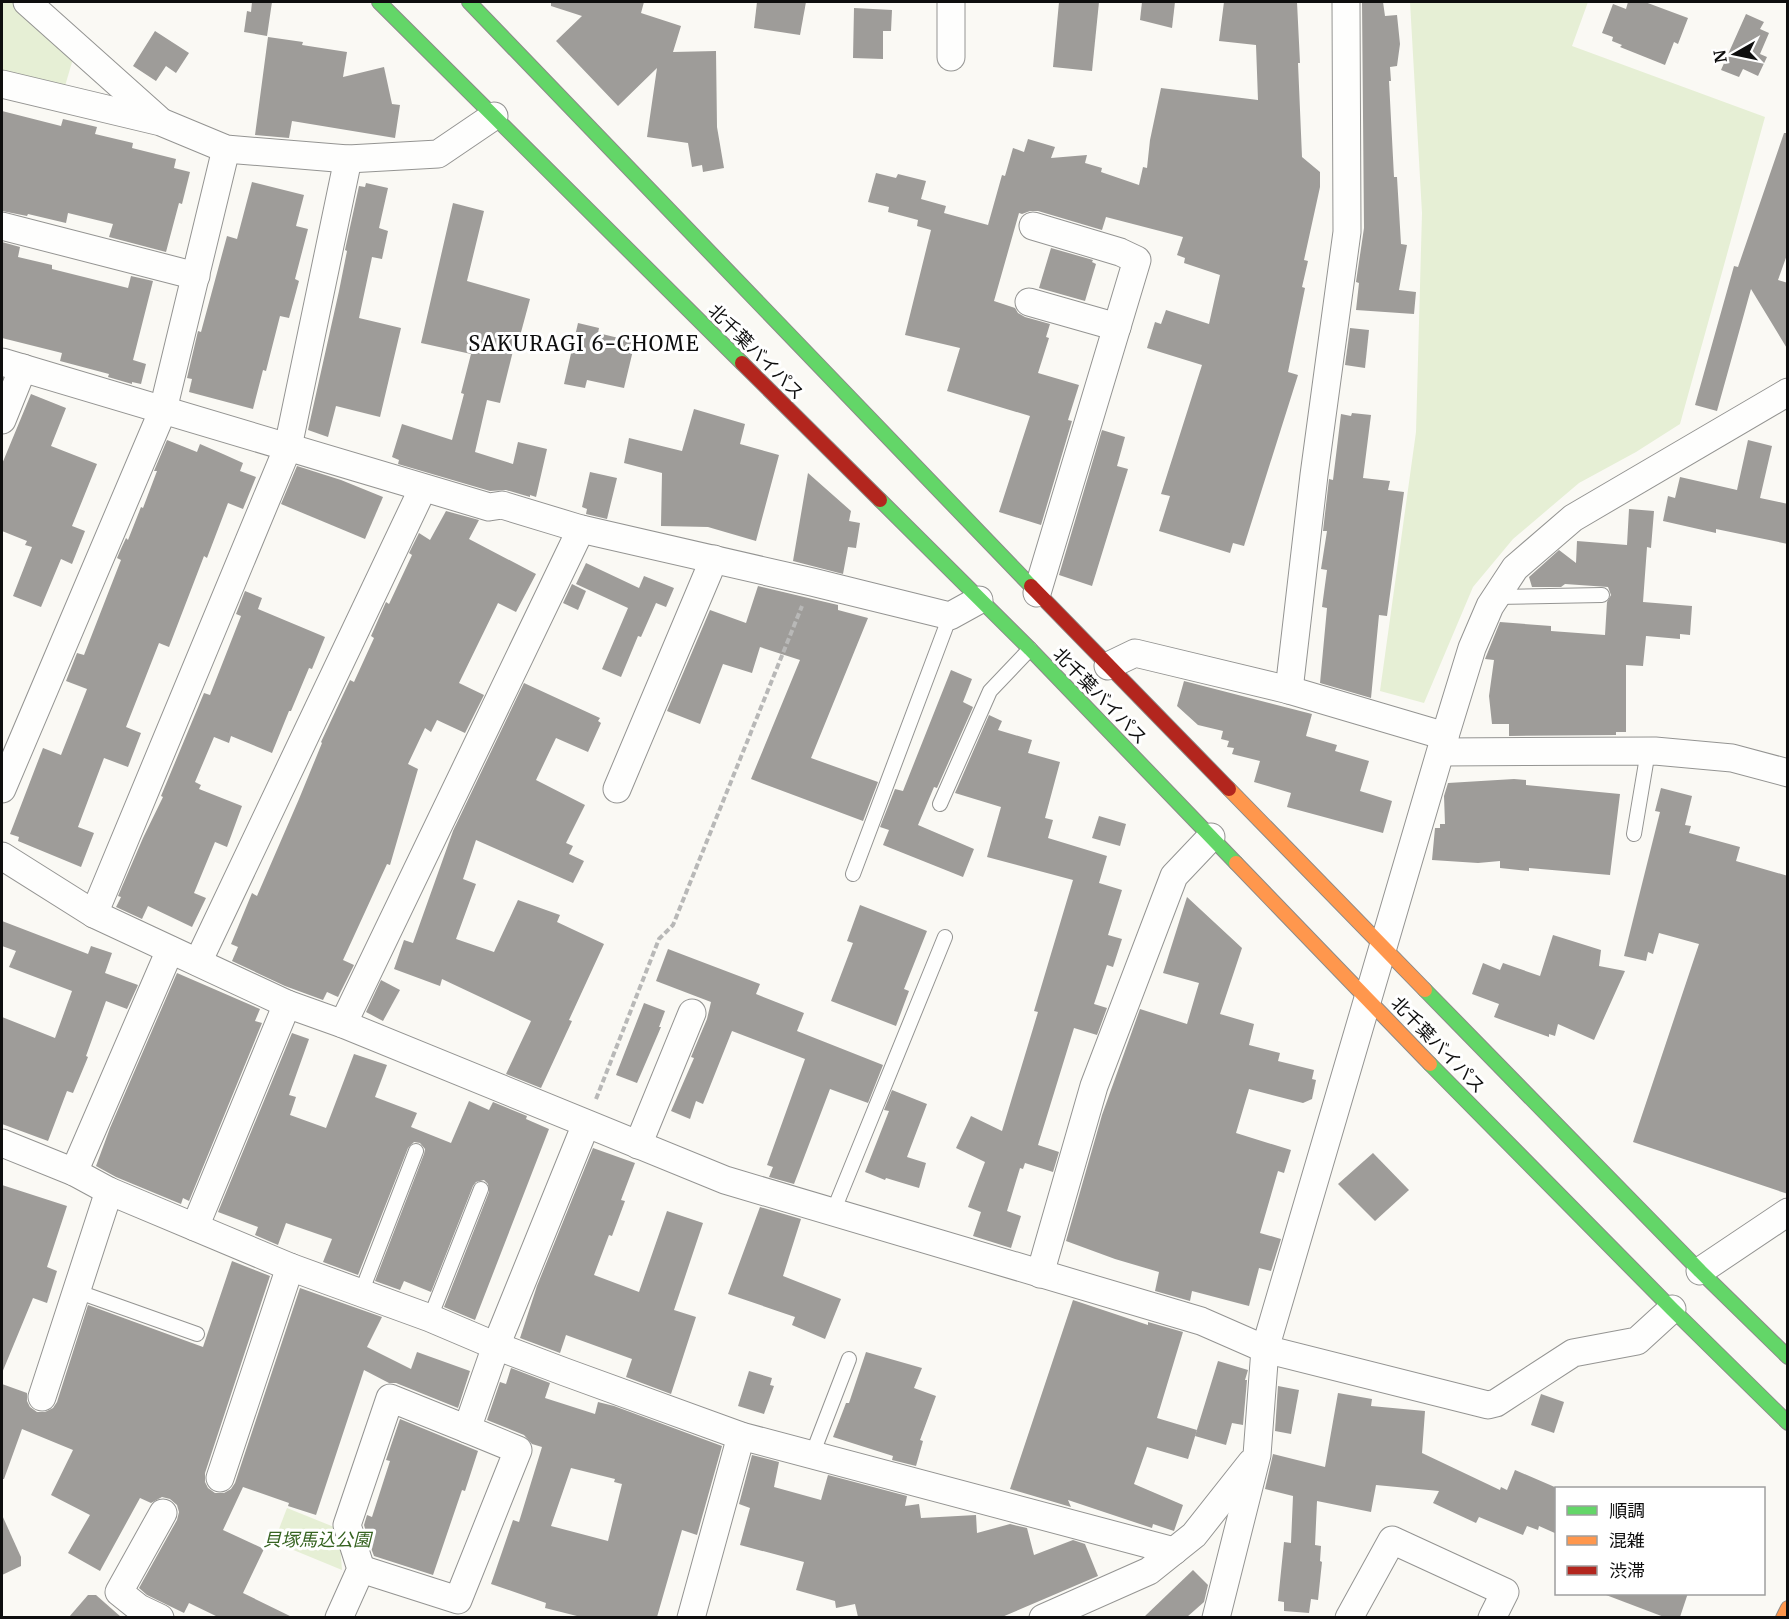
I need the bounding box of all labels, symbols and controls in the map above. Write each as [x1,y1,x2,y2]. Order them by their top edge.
north arrow [1705,24,1765,84]
text: N [1709,48,1731,64]
street label: 北千葉バイパス [704,299,809,404]
district label: SAKURAGI 6-CHOME [468,331,700,356]
street label: 北千葉バイパス [1048,642,1152,749]
street label: 北千葉バイパス [1386,991,1490,1098]
legend [1555,1487,1765,1595]
text: 順調 [1609,1499,1645,1522]
park label: 貝塚馬込公園 [263,1528,374,1551]
text: 混雑 [1609,1529,1645,1552]
text: 渋滞 [1609,1559,1645,1582]

